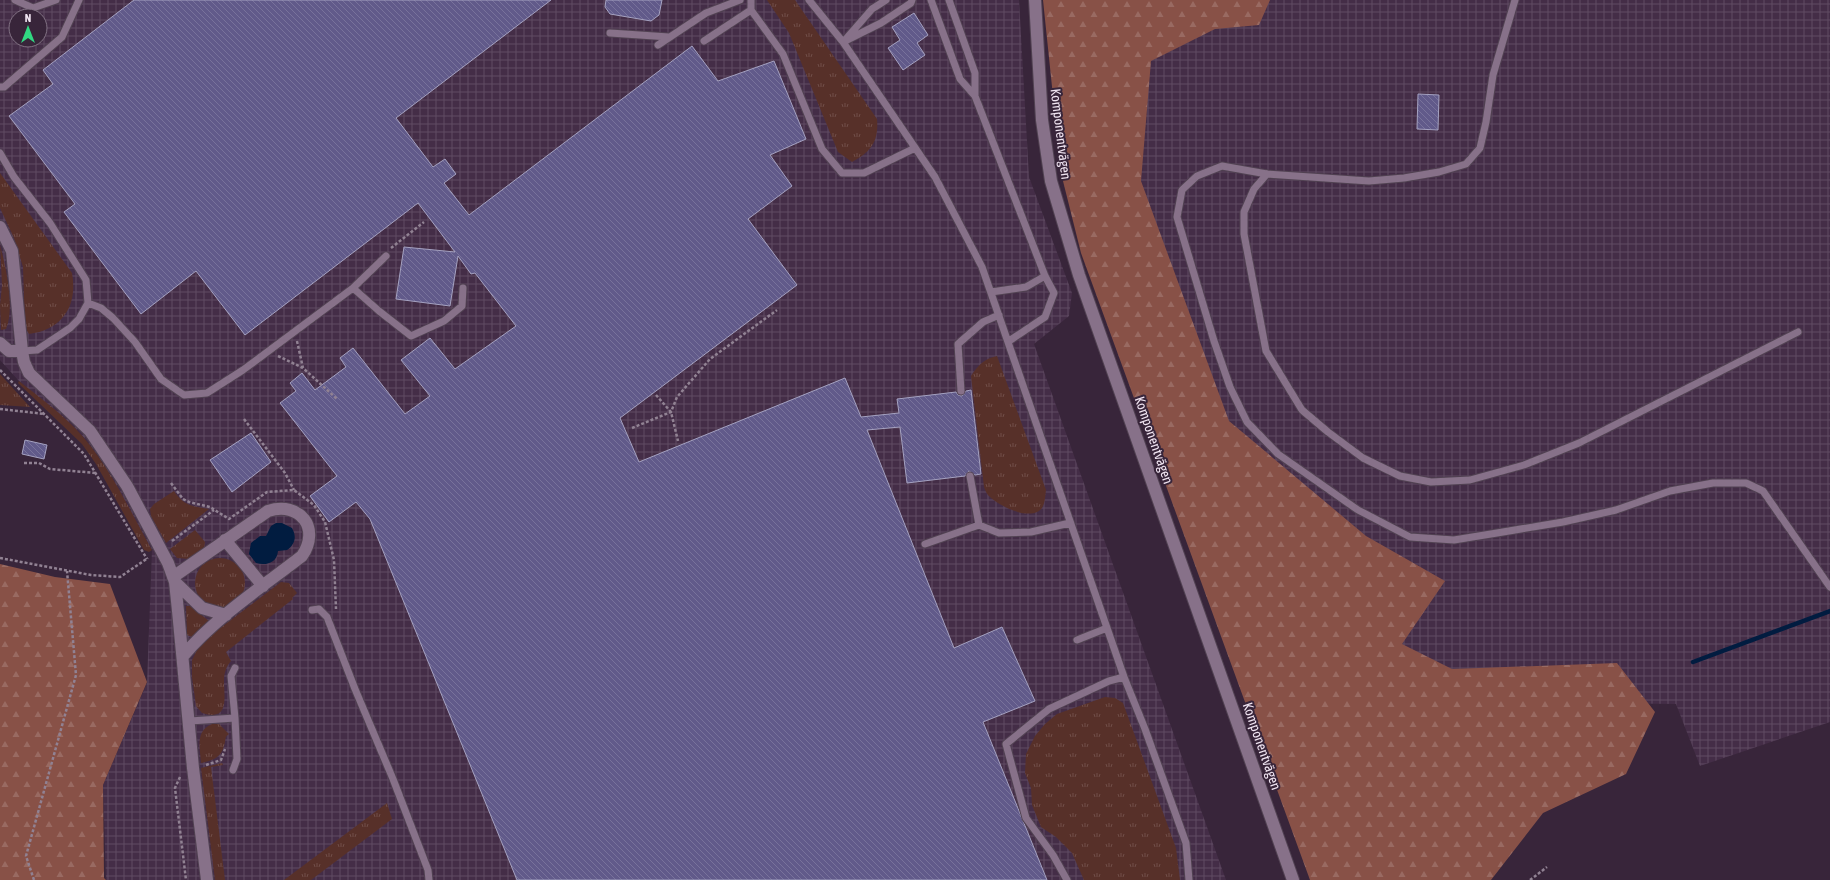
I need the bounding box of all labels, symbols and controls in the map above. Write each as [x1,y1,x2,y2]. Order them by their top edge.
north arrow [8,8,48,48]
text: N [25,12,31,24]
street label: Komponentvägen [1047,88,1075,180]
street label: Komponentvägen [1132,394,1176,486]
street label: Komponentvägen [1240,700,1284,792]

